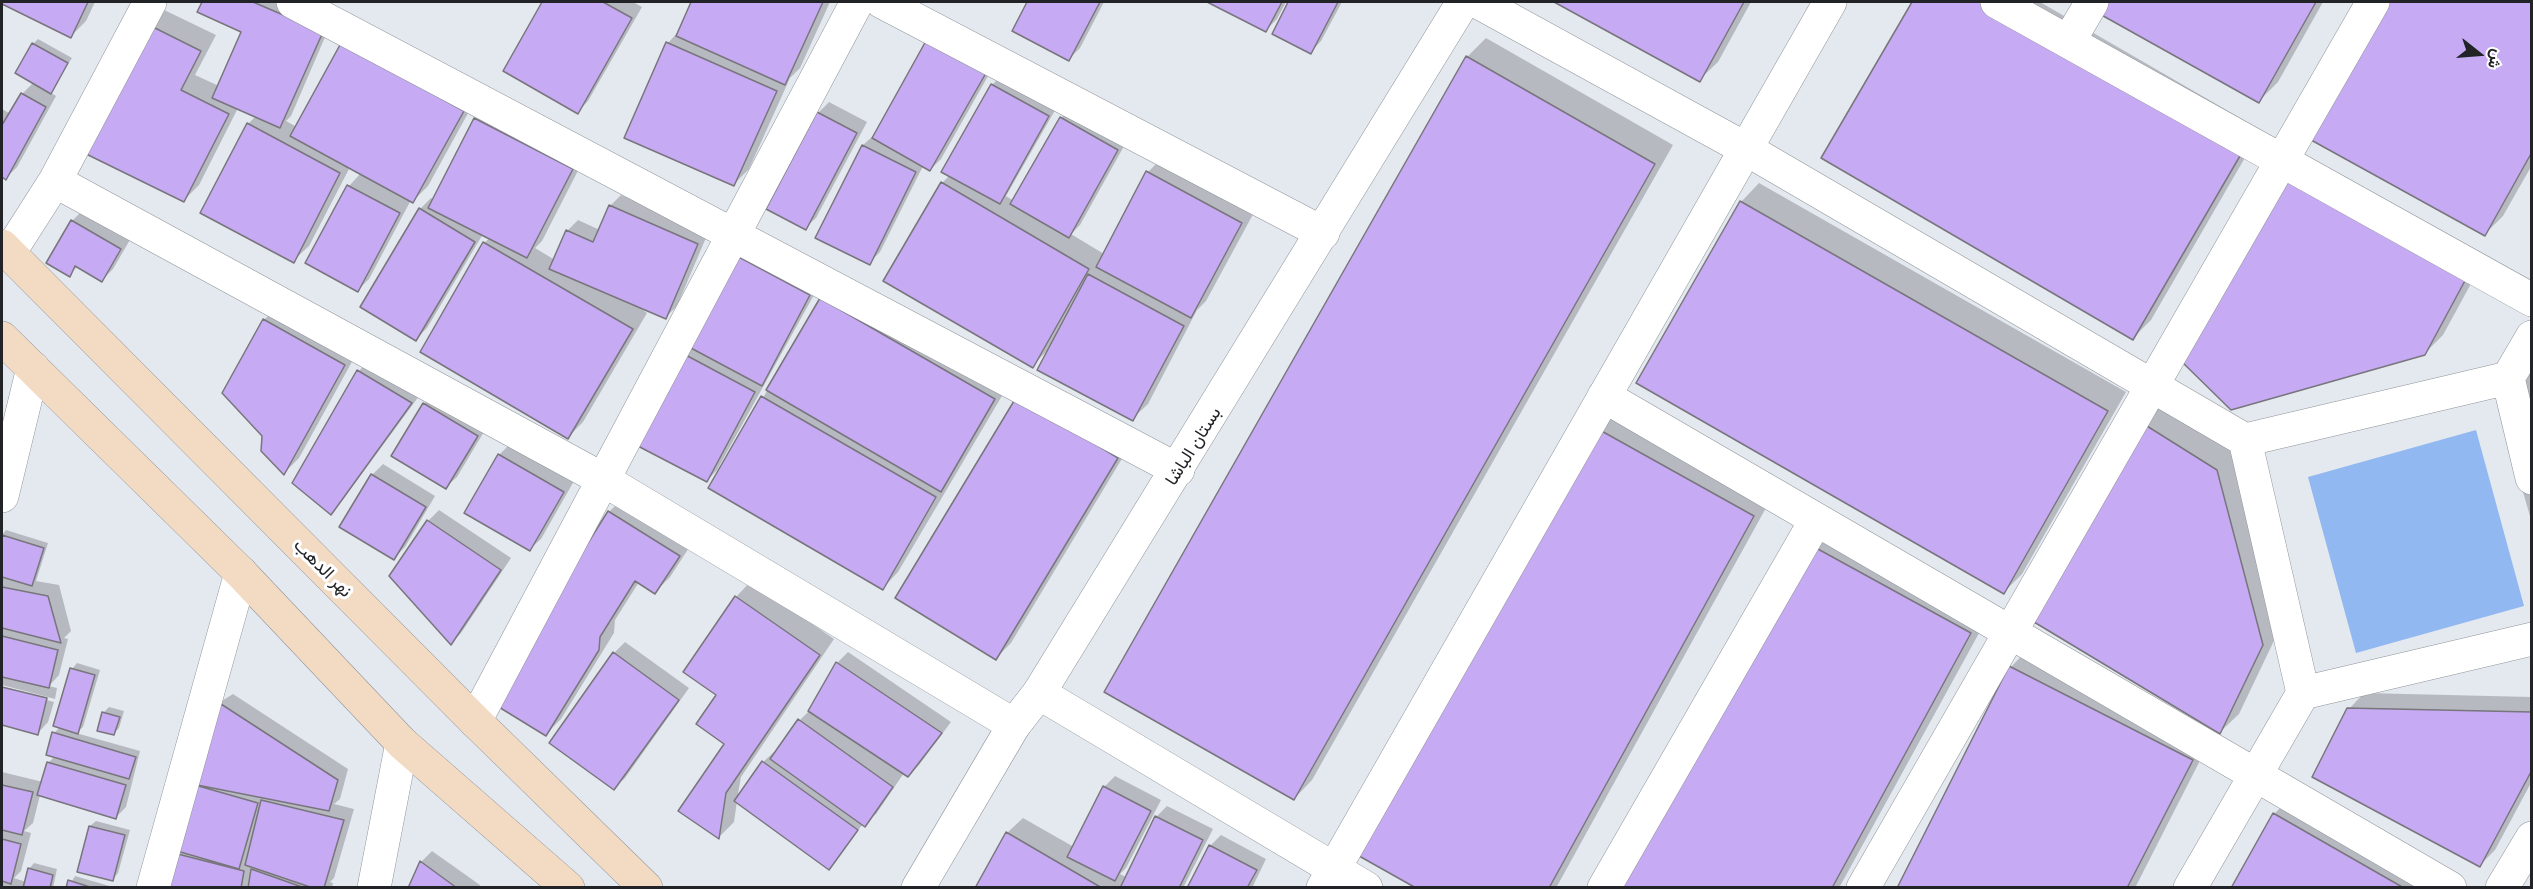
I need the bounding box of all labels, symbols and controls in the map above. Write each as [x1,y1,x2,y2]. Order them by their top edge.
north arrow [2449,24,2509,84]
text: ش [2485,47,2509,71]
street label: بستان الباشا [1160,403,1226,489]
street label: نهر الدهب [289,534,357,602]

